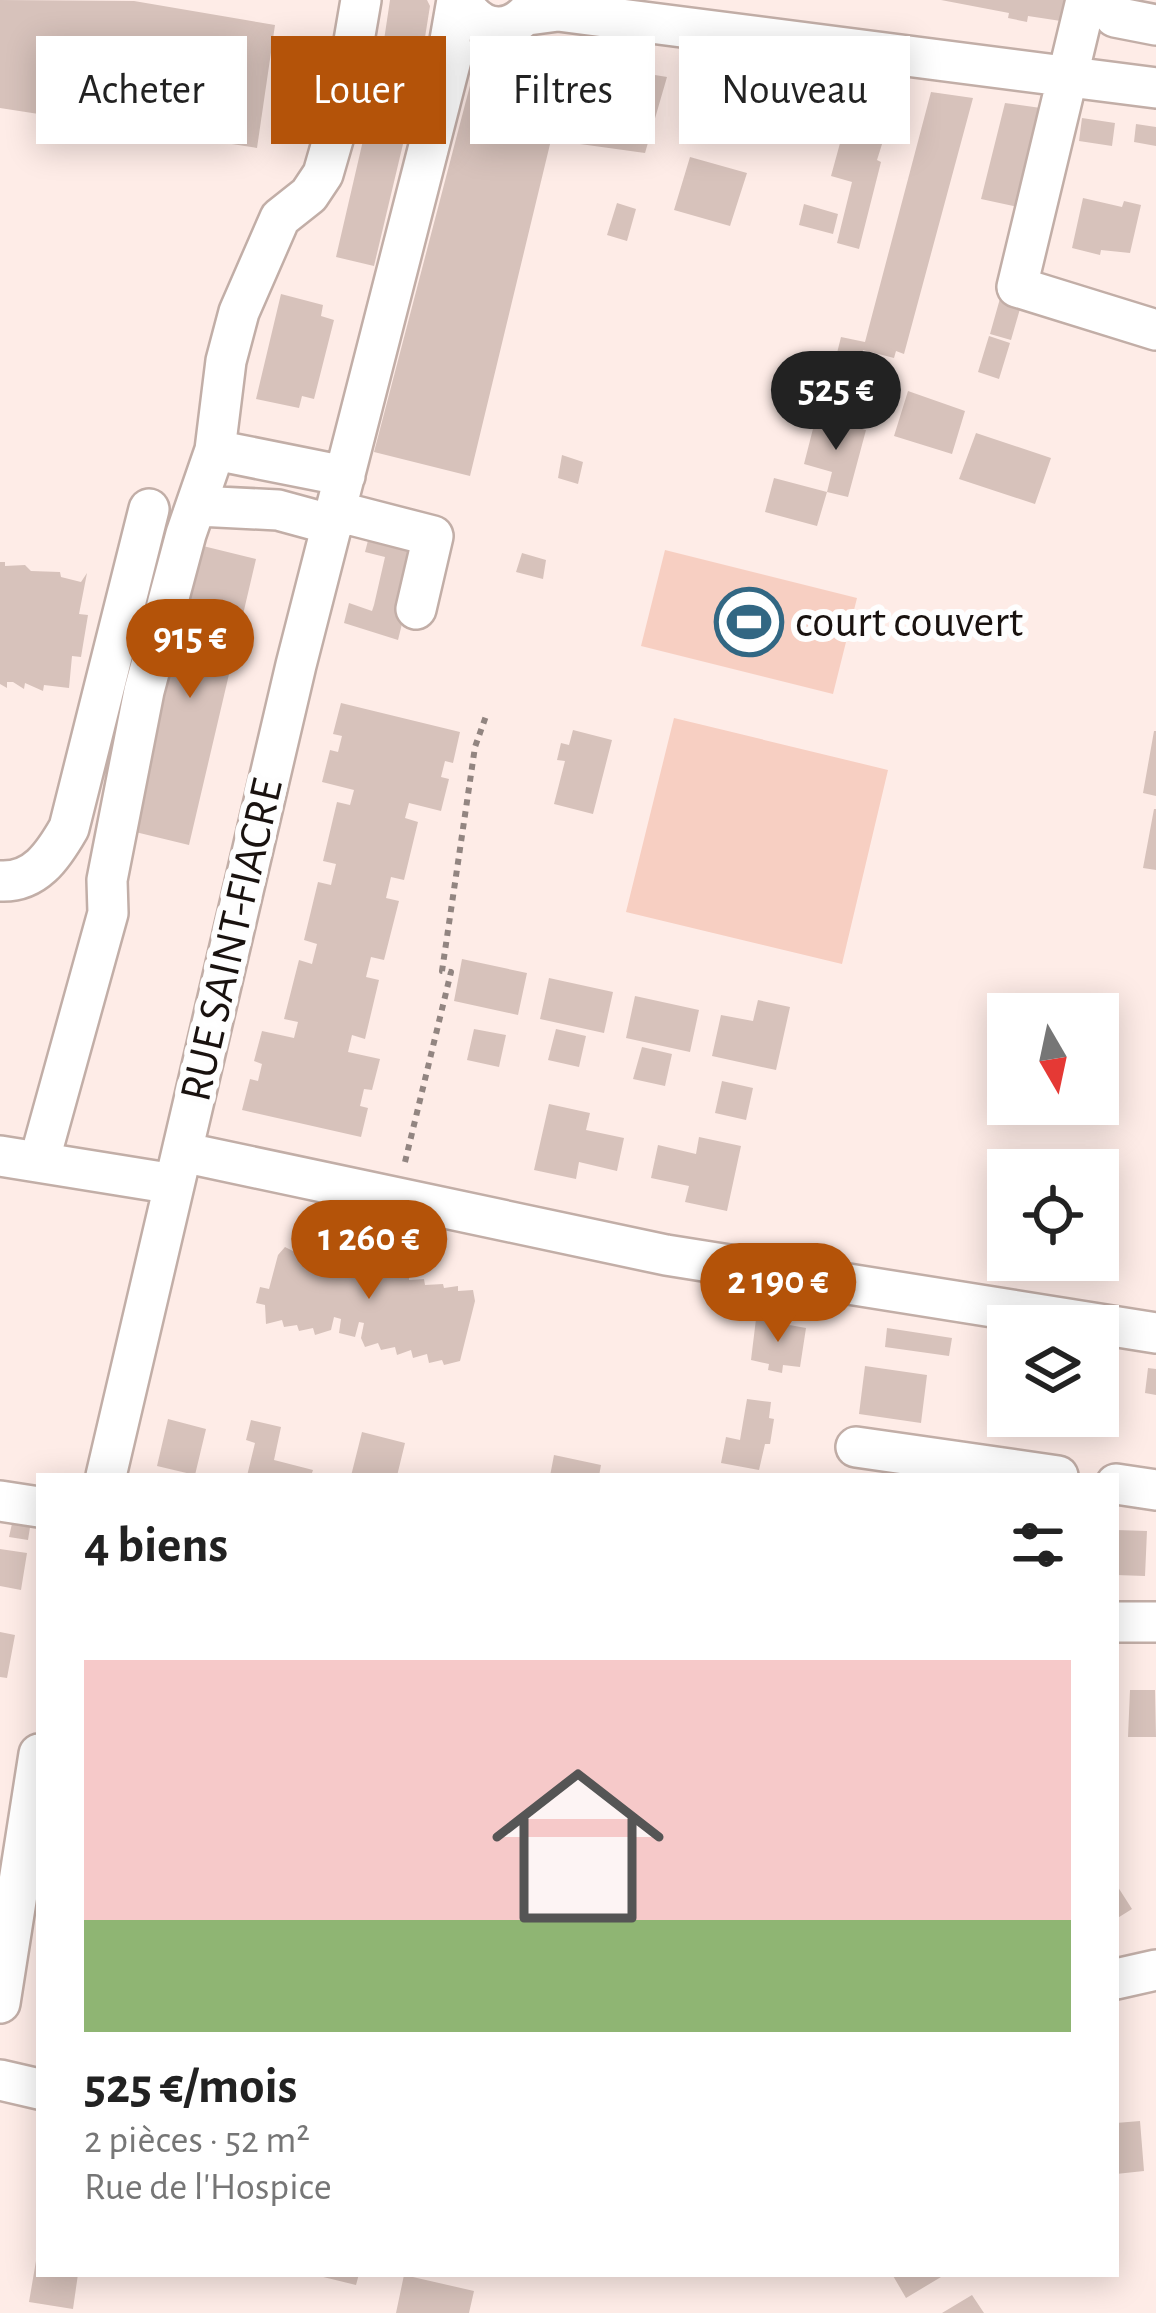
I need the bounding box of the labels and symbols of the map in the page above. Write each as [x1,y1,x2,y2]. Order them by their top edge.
pin: 525 € [752,351,920,453]
sports icon: court couvert [714,587,784,657]
pin: 915 € [106,599,274,701]
place label: court couvert [795,600,1023,645]
street label: RUE SAINT-FIACRE [173,775,291,1105]
north arrow [987,993,1119,1125]
pin: 1 260 € [258,1200,480,1302]
pin: 2 190 € [667,1243,889,1345]

